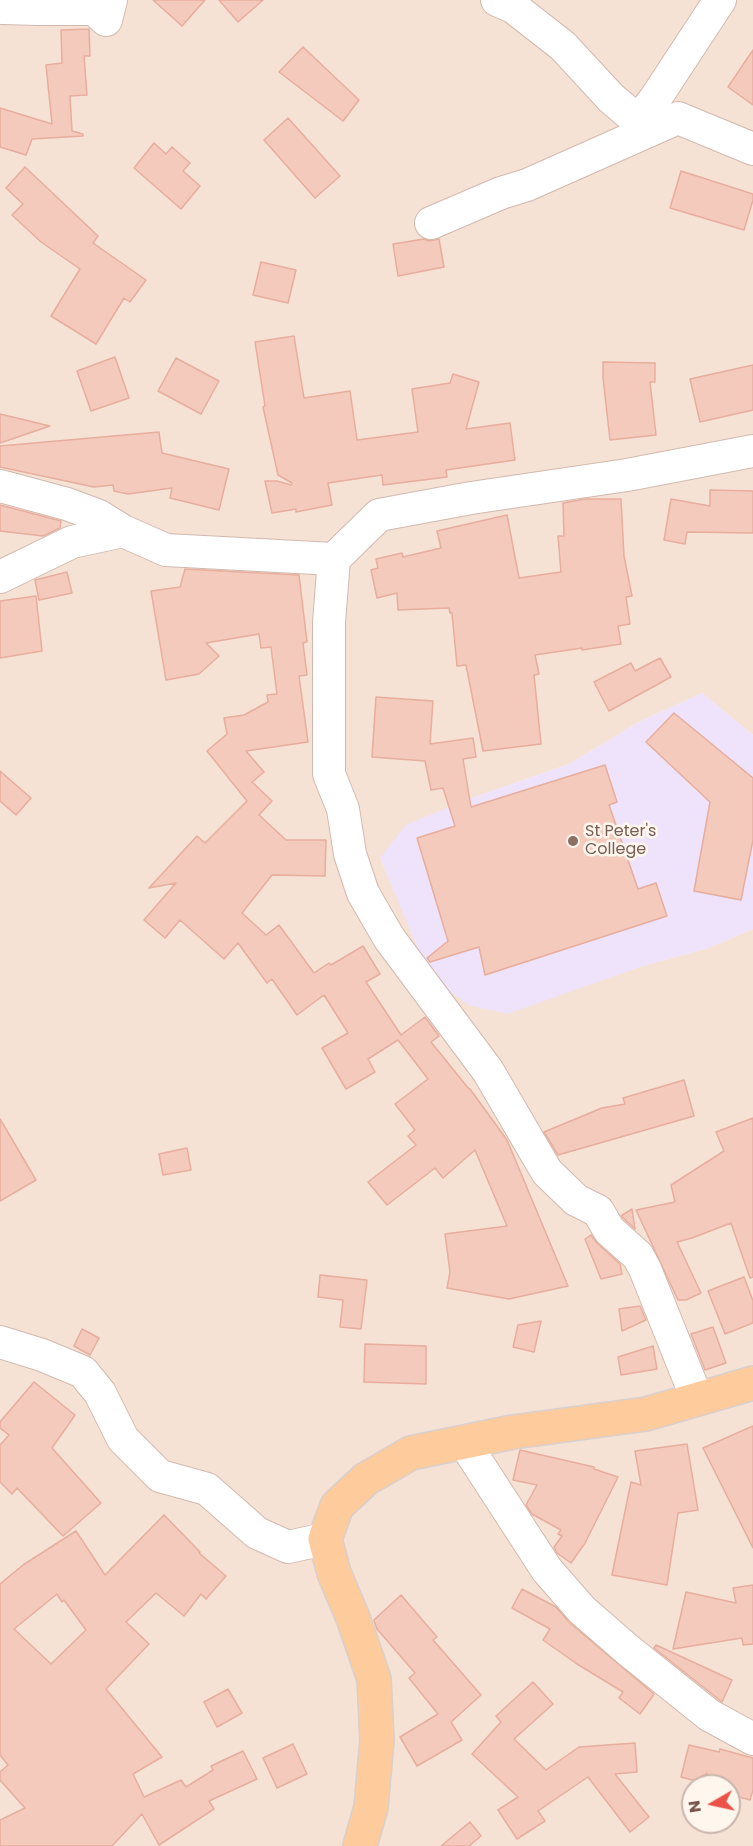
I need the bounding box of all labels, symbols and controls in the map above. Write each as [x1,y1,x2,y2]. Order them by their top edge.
place label: St Peter's College [585,822,656,860]
marker: St Peter's College [566,834,580,848]
north arrow [681,1774,741,1834]
text: N [682,1799,707,1814]

